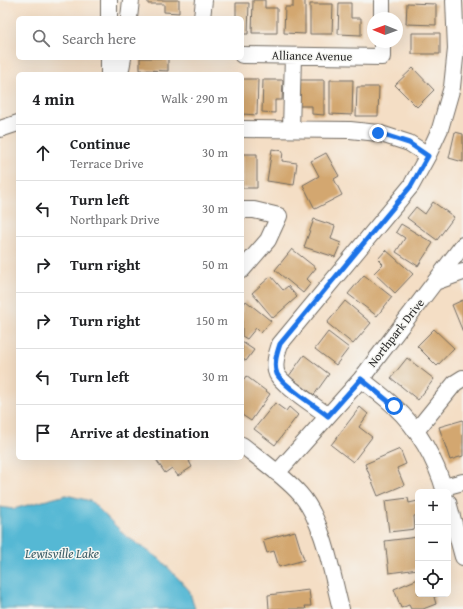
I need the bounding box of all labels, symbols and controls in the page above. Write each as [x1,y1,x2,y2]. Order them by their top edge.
north arrow [367,12,403,48]
search box [16,16,244,60]
icon: search [30,27,52,49]
text: Search here [62,28,136,49]
street label: Alliance Avenue [272,46,353,65]
text: 4 min [32,86,74,111]
text: Walk · 290 m [161,89,228,108]
route end [369,124,387,142]
text: Continue [70,133,131,154]
icon: ahead [32,142,54,164]
text: 30 m [202,143,228,162]
text: Terrace Drive [70,154,144,173]
text: Turn left [70,189,129,210]
icon: left [32,198,54,220]
text: 30 m [202,199,228,218]
text: Northpark Drive [70,210,160,229]
icon: right [32,254,54,276]
text: Turn right [70,254,141,275]
text: 50 m [202,255,228,274]
street label: Northpark Drive [363,295,428,370]
icon: right [32,310,54,332]
text: Turn right [70,310,141,331]
text: 150 m [196,311,228,330]
icon: left [32,366,54,388]
text: Turn left [70,366,129,387]
text: 30 m [202,367,228,386]
route start [385,397,403,415]
icon: arrive [32,422,54,444]
text: Arrive at destination [70,422,209,443]
map controls [415,489,451,597]
button: + [415,489,451,525]
button: − [415,525,451,561]
water label: Lewisville Lake [24,544,99,563]
button: locate [415,561,451,597]

